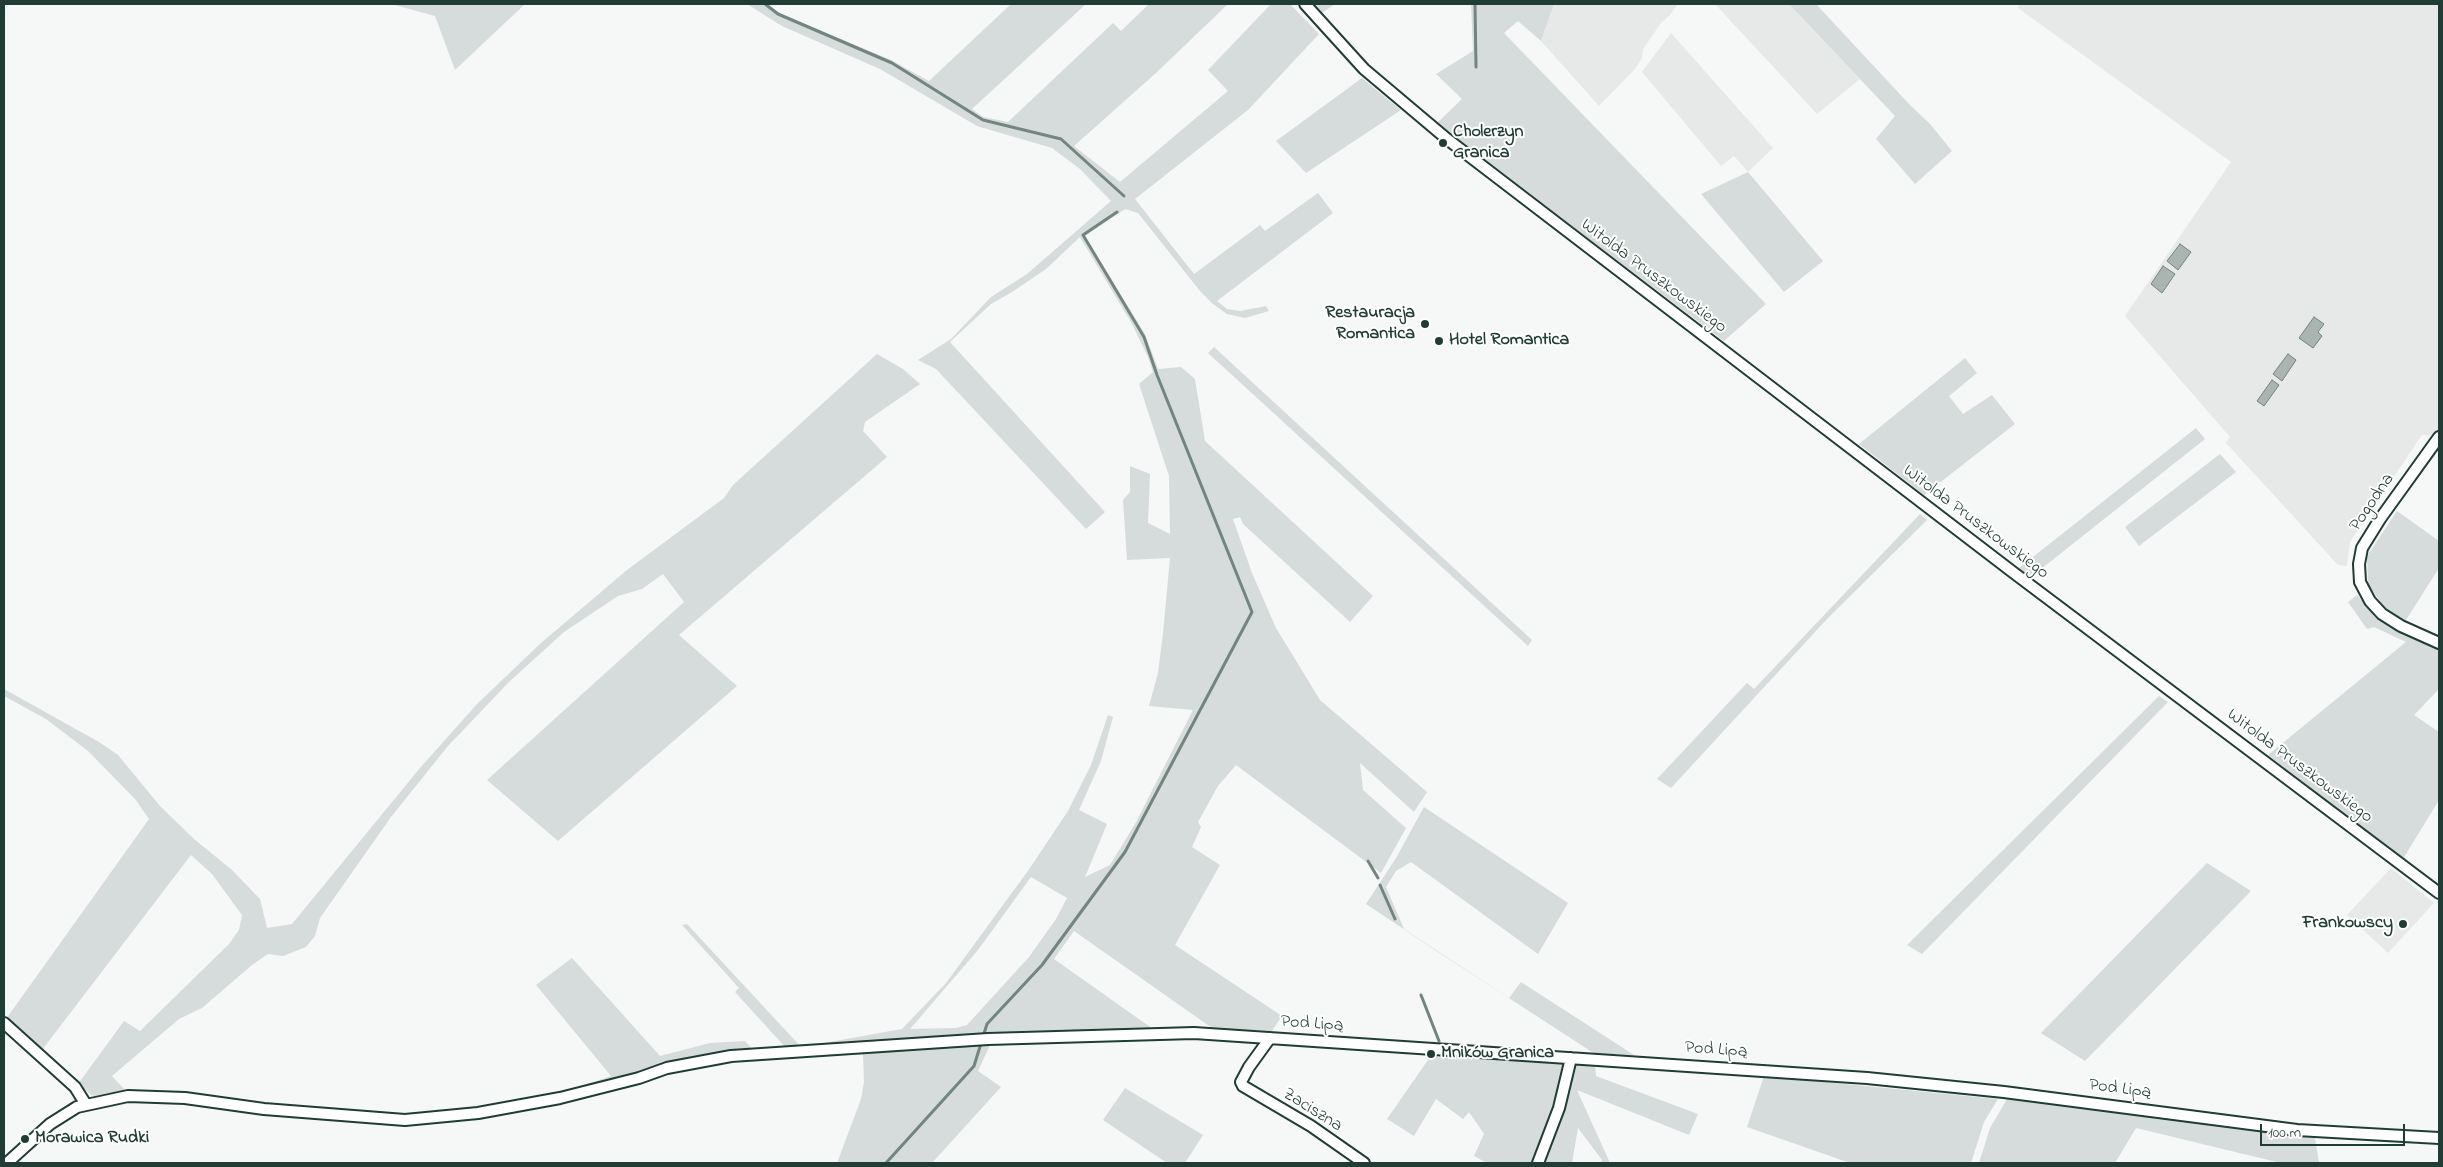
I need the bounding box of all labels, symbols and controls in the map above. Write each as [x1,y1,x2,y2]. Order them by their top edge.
place label: Cholerzyn Granica [1453,122,1523,164]
marker: Cholerzyn Granica [1437,137,1449,149]
street label: Witolda Pruszkowskiego [1576,215,1730,339]
place label: Restauracja Romantica [1325,303,1415,346]
marker: Restauracja Romantica [1419,318,1431,330]
place label: Hotel Romantica [1449,330,1569,352]
marker: Hotel Romantica [1433,335,1445,347]
street label: Witolda Pruszkowskiego [1898,461,2052,585]
street label: Pogodna [2346,470,2400,536]
street label: Witolda Pruszkowskiego [2222,705,2376,829]
place label: Frankowscy [2302,913,2393,935]
marker: Frankowscy [2397,918,2409,930]
street label: Pod Lipą [1280,1012,1344,1038]
street label: Pod Lipą [1684,1038,1748,1064]
place label: Mników Granica [1441,1043,1554,1065]
marker: Mników Granica [1425,1048,1437,1060]
street label: Pod Lipą [2088,1075,2152,1105]
street label: Zaciszna [1278,1084,1346,1138]
scale bar [2263,1114,2408,1146]
text: 100 m [2268,1122,2301,1144]
place label: Morawica Rudki [35,1128,149,1150]
marker: Morawica Rudki [19,1133,31,1145]

